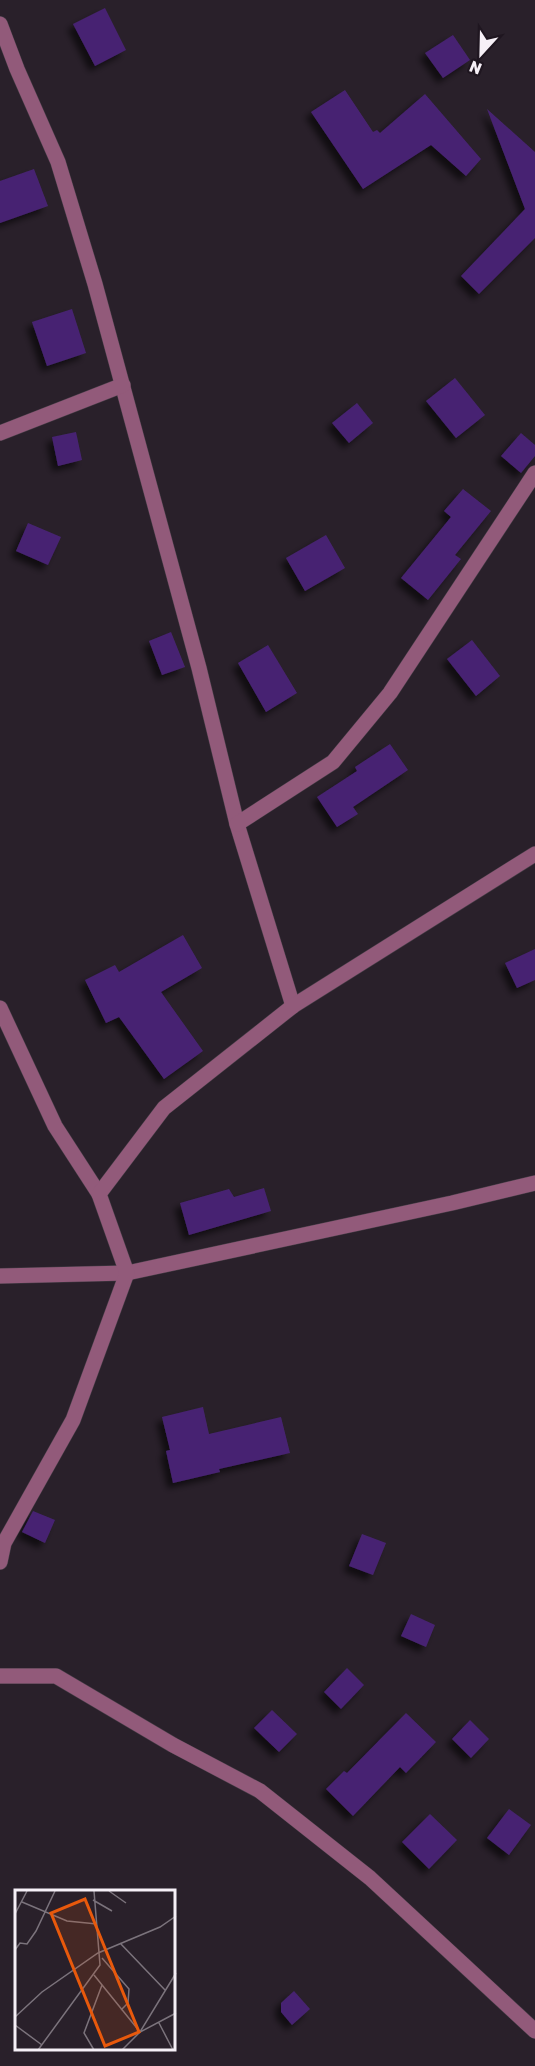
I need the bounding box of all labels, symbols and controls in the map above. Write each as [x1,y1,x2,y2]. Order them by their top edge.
north arrow [451,24,511,84]
text: N [467,56,484,78]
inset map [15,1890,176,2051]

